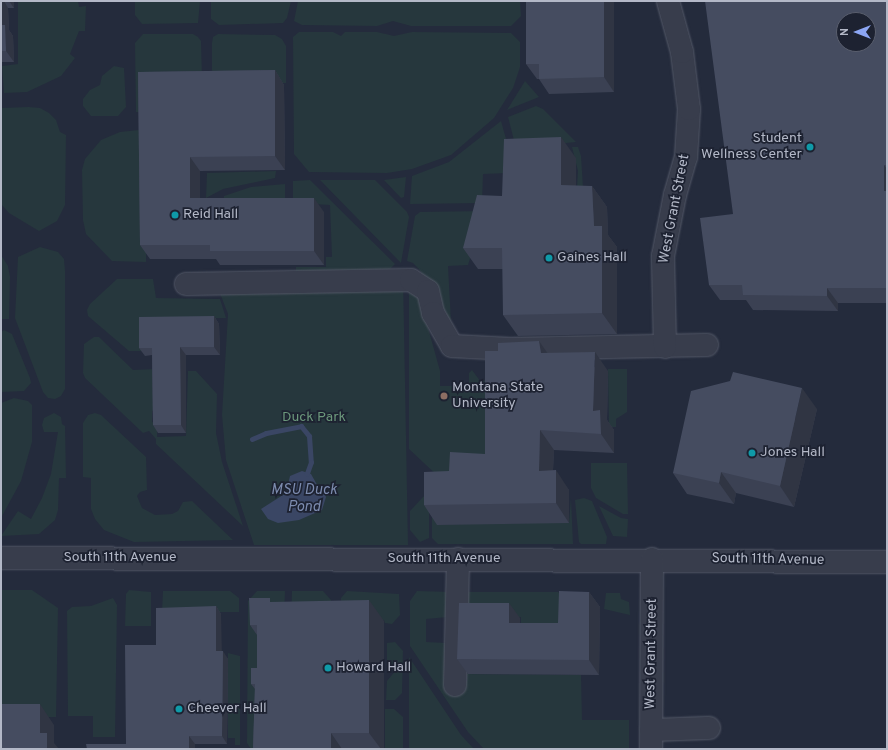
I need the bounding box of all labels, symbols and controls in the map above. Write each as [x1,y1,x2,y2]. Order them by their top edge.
north arrow [836,12,876,52]
text: N [838,28,852,36]
place label: Student Wellness Center [701,131,802,164]
marker: Student Wellness Center [805,142,815,152]
street label: West Grant Street [656,153,694,265]
place label: Reid Hall [183,207,238,223]
marker: Reid Hall [170,210,180,220]
place label: Gaines Hall [557,250,627,266]
marker: Gaines Hall [544,253,554,263]
place label: Montana State University [452,380,543,412]
marker: Montana State University [439,391,449,401]
park label: Duck Park [282,410,346,426]
place label: Jones Hall [760,445,825,461]
marker: Jones Hall [747,448,757,458]
water label: MSU Duck Pond [271,481,337,516]
street label: South 11th Avenue [63,550,177,566]
street label: South 11th Avenue [387,551,501,567]
street label: South 11th Avenue [711,551,825,569]
street label: West Grant Street [643,598,661,710]
place label: Howard Hall [336,660,411,676]
marker: Howard Hall [323,663,333,673]
place label: Cheever Hall [187,701,267,717]
marker: Cheever Hall [174,704,184,714]

